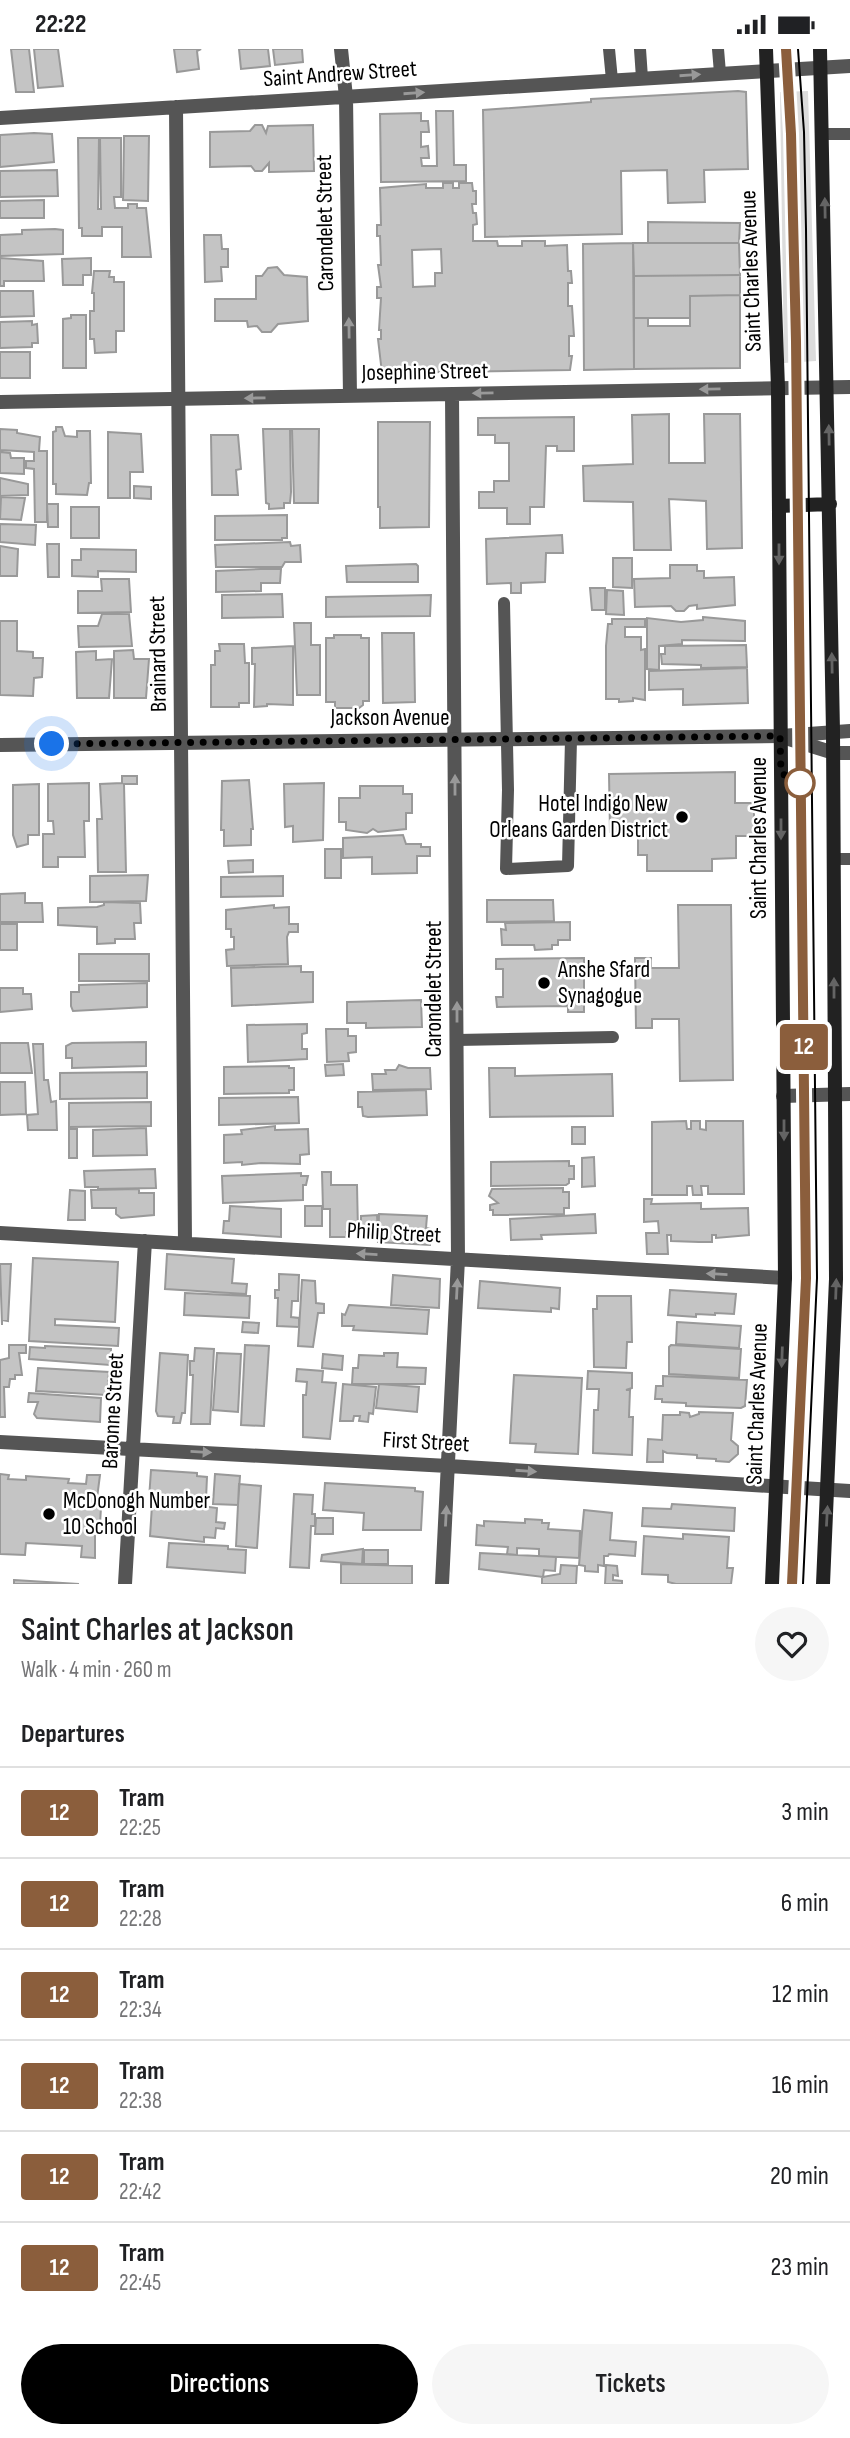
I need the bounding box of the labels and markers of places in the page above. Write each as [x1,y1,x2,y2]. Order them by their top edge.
unlabelled marker [785,768,815,798]
place label: Hotel Indigo New Orleans Garden District [489,790,668,844]
marker: Hotel Indigo New Orleans Garden District [674,809,690,825]
place label: Anshe Sfard Synagogue [557,956,650,1010]
marker: Anshe Sfard Synagogue [536,975,552,991]
place label: McDonogh Number 10 School [63,1487,211,1541]
marker: McDonogh Number 10 School [41,1506,57,1522]

